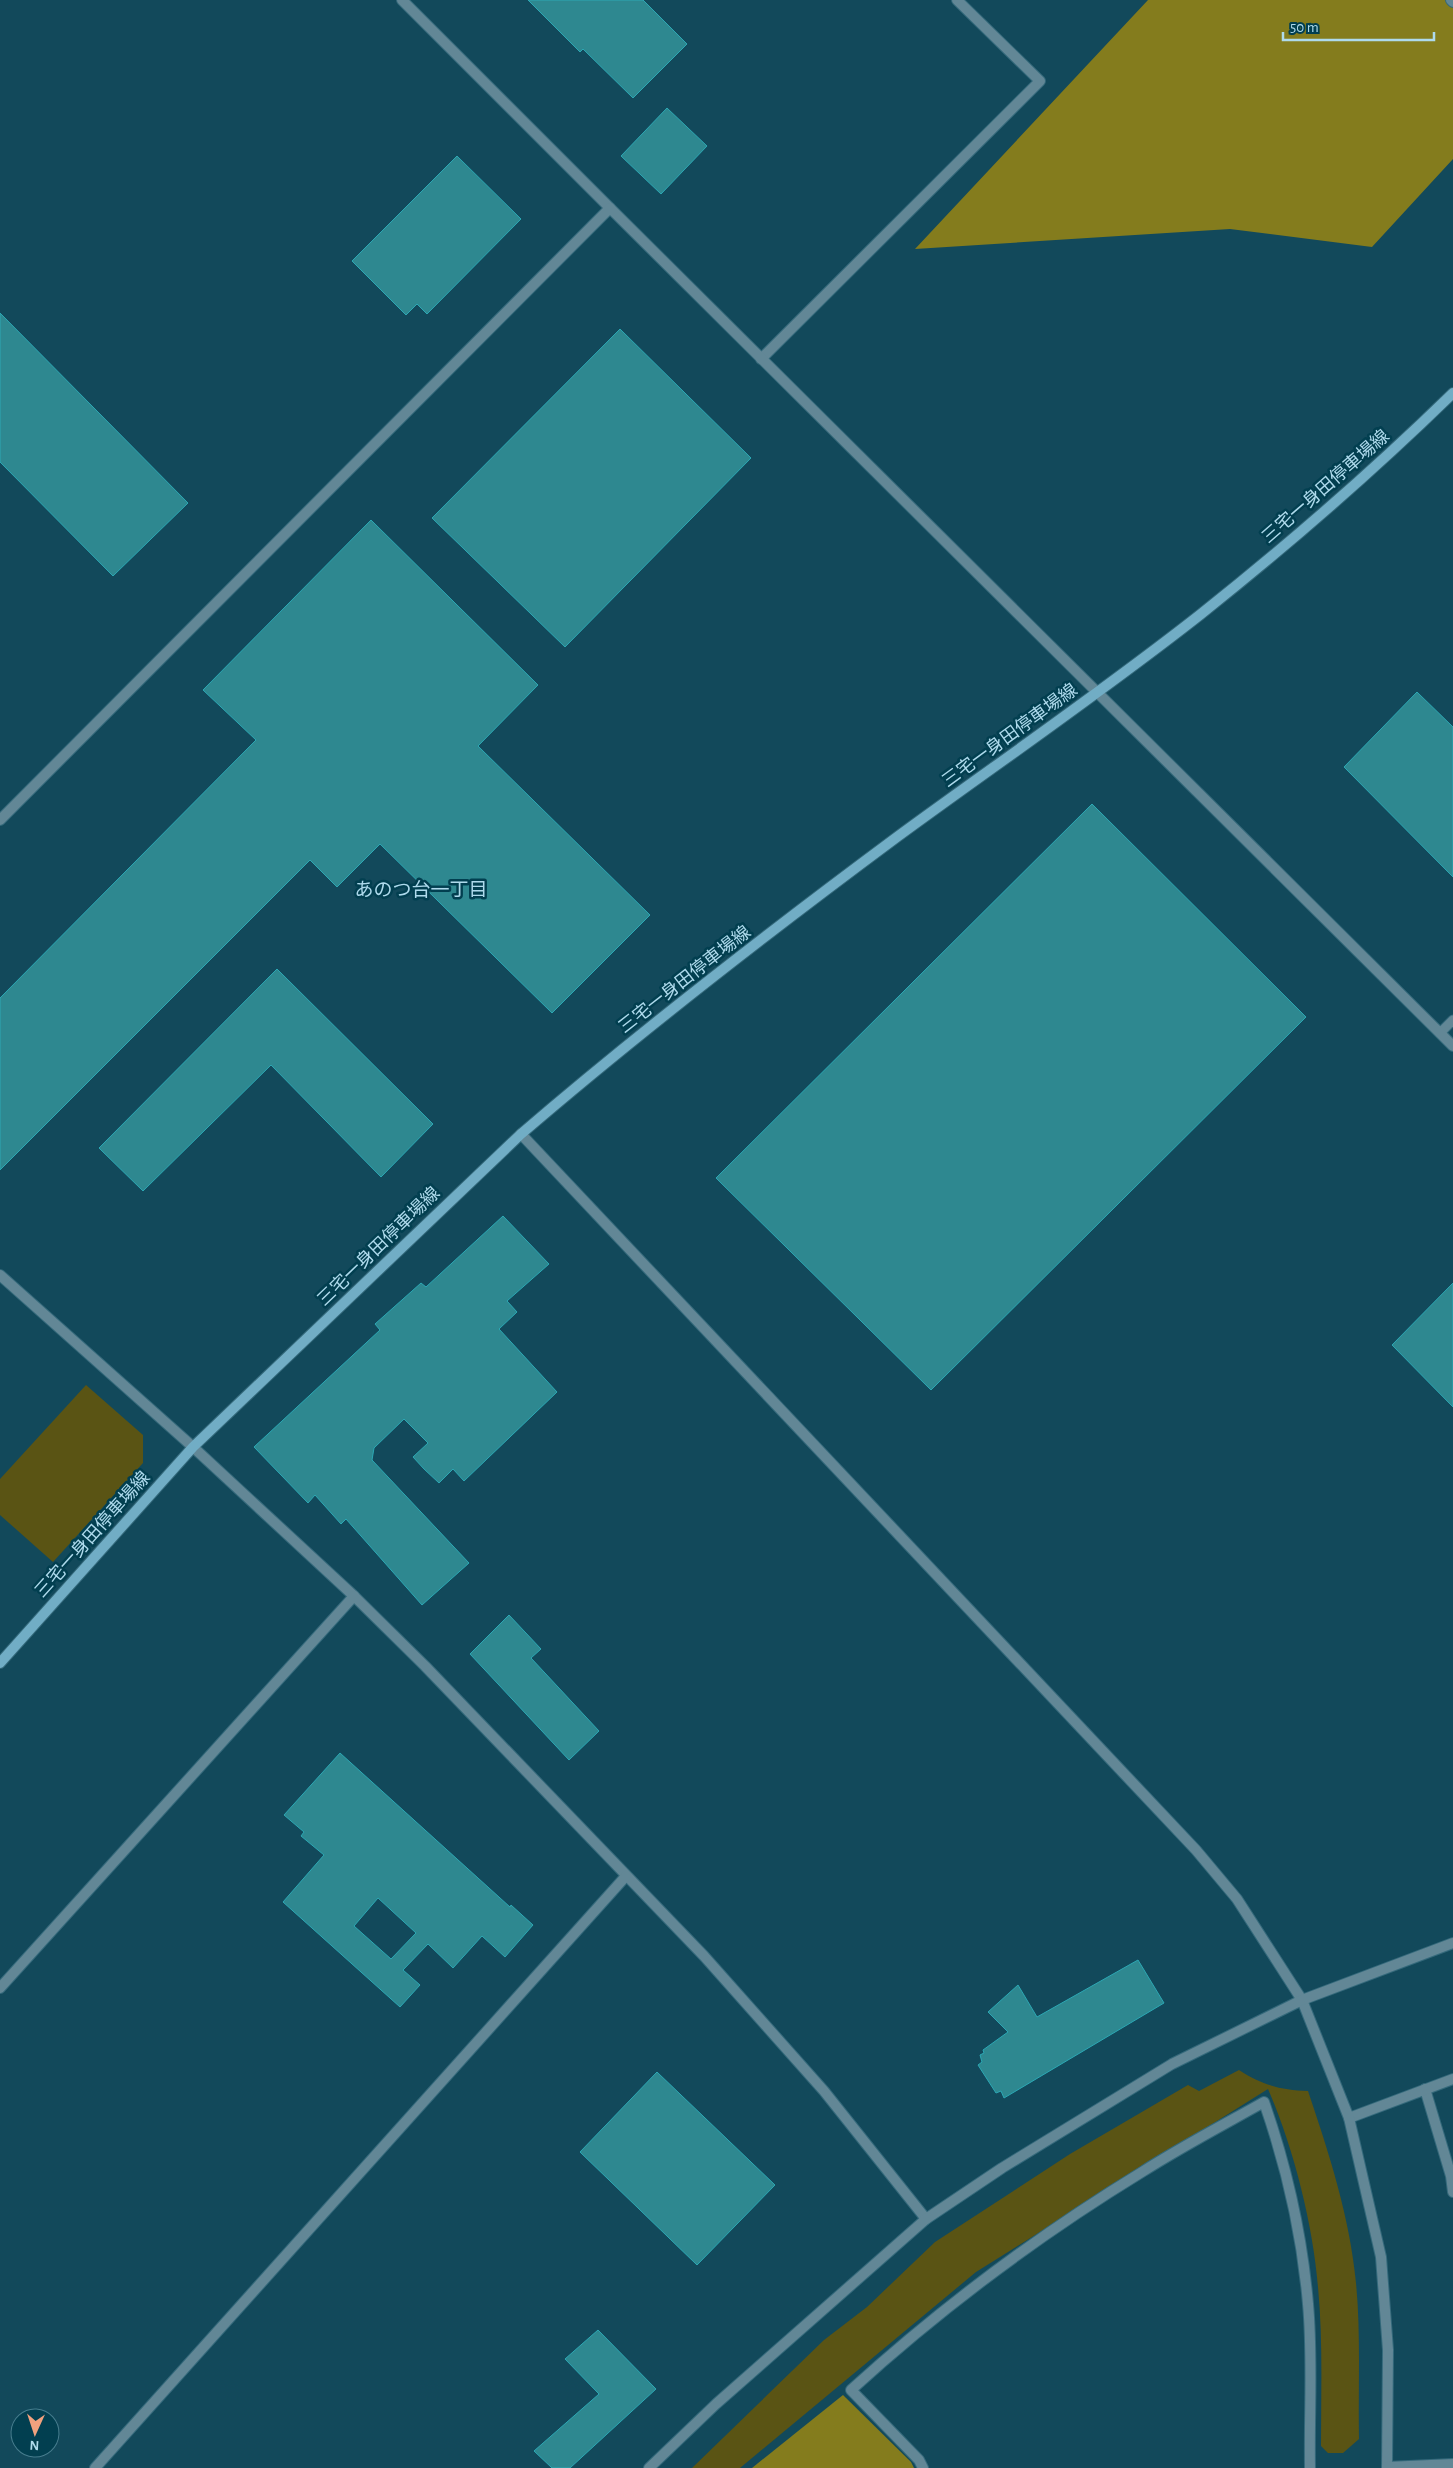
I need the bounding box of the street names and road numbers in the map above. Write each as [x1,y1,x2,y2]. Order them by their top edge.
street label: 三宅一身田停車場線 [1258,426,1393,547]
street label: 三宅一身田停車場線 [938,679,1081,791]
street label: 三宅一身田停車場線 [614,921,754,1037]
street label: 三宅一身田停車場線 [313,1183,444,1310]
street label: 三宅一身田停車場線 [31,1467,154,1601]

